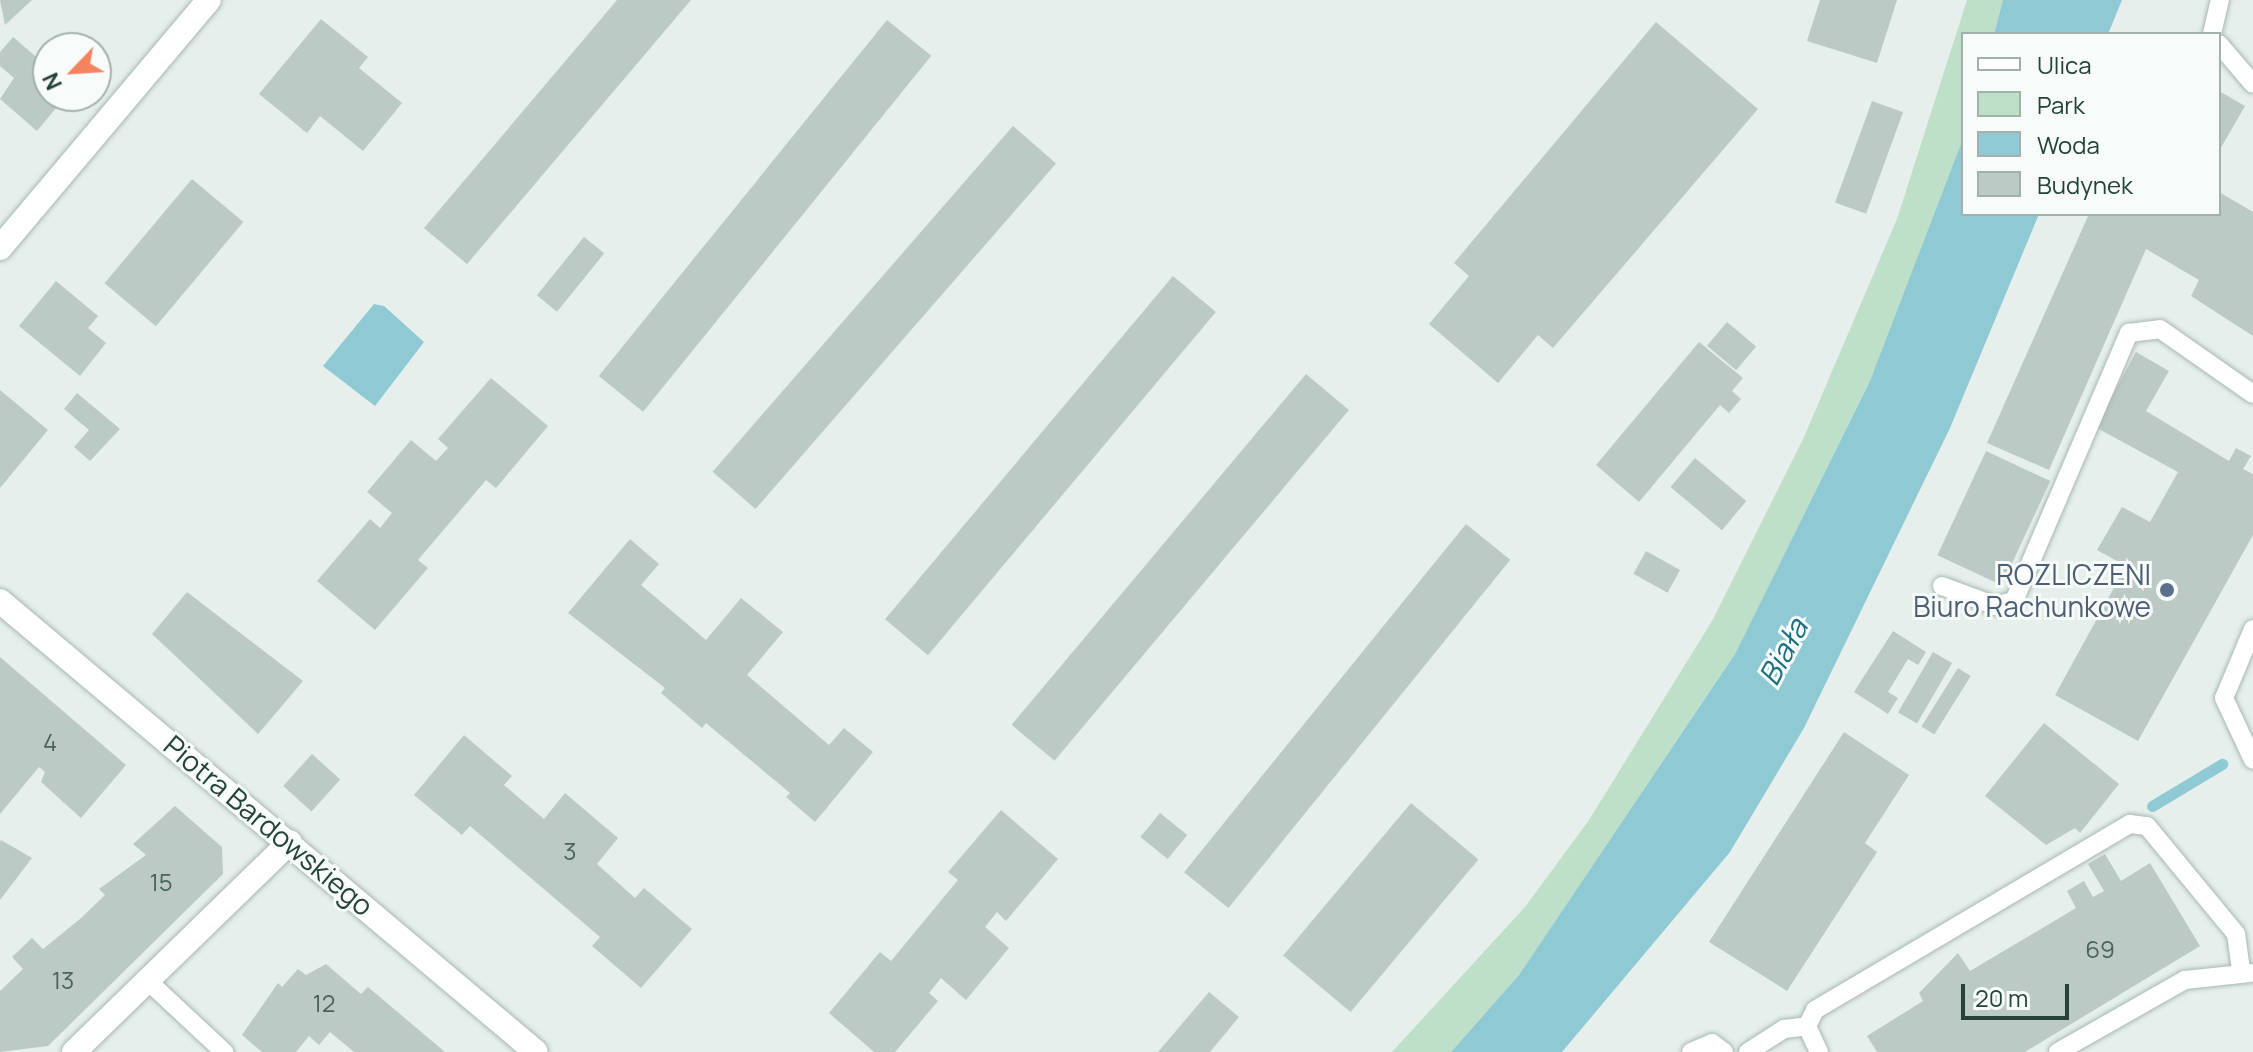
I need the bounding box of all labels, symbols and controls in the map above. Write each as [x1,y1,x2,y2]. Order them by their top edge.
north arrow [32,32,112,112]
legend [1961,32,2221,216]
text: Ulica [2037,48,2092,81]
text: N [35,68,69,95]
text: Park [2037,88,2085,121]
text: Woda [2037,128,2100,161]
text: Budynek [2037,168,2133,201]
place label: ROZLICZENI Biuro Rachunkowe [1913,557,2151,623]
marker: ROZLICZENI Biuro Rachunkowe [2158,581,2176,599]
water label: Biała [1751,613,1815,691]
house number: 4 [43,728,57,756]
street label: Piotra Bardowskiego [158,728,380,922]
house number: 3 [563,837,577,865]
house number: 15 [149,868,173,896]
house number: 69 [2085,935,2115,963]
house number: 13 [52,966,74,994]
scale bar [1965,968,2073,1018]
text: 20 m [1975,981,2028,1014]
house number: 12 [312,989,336,1017]

